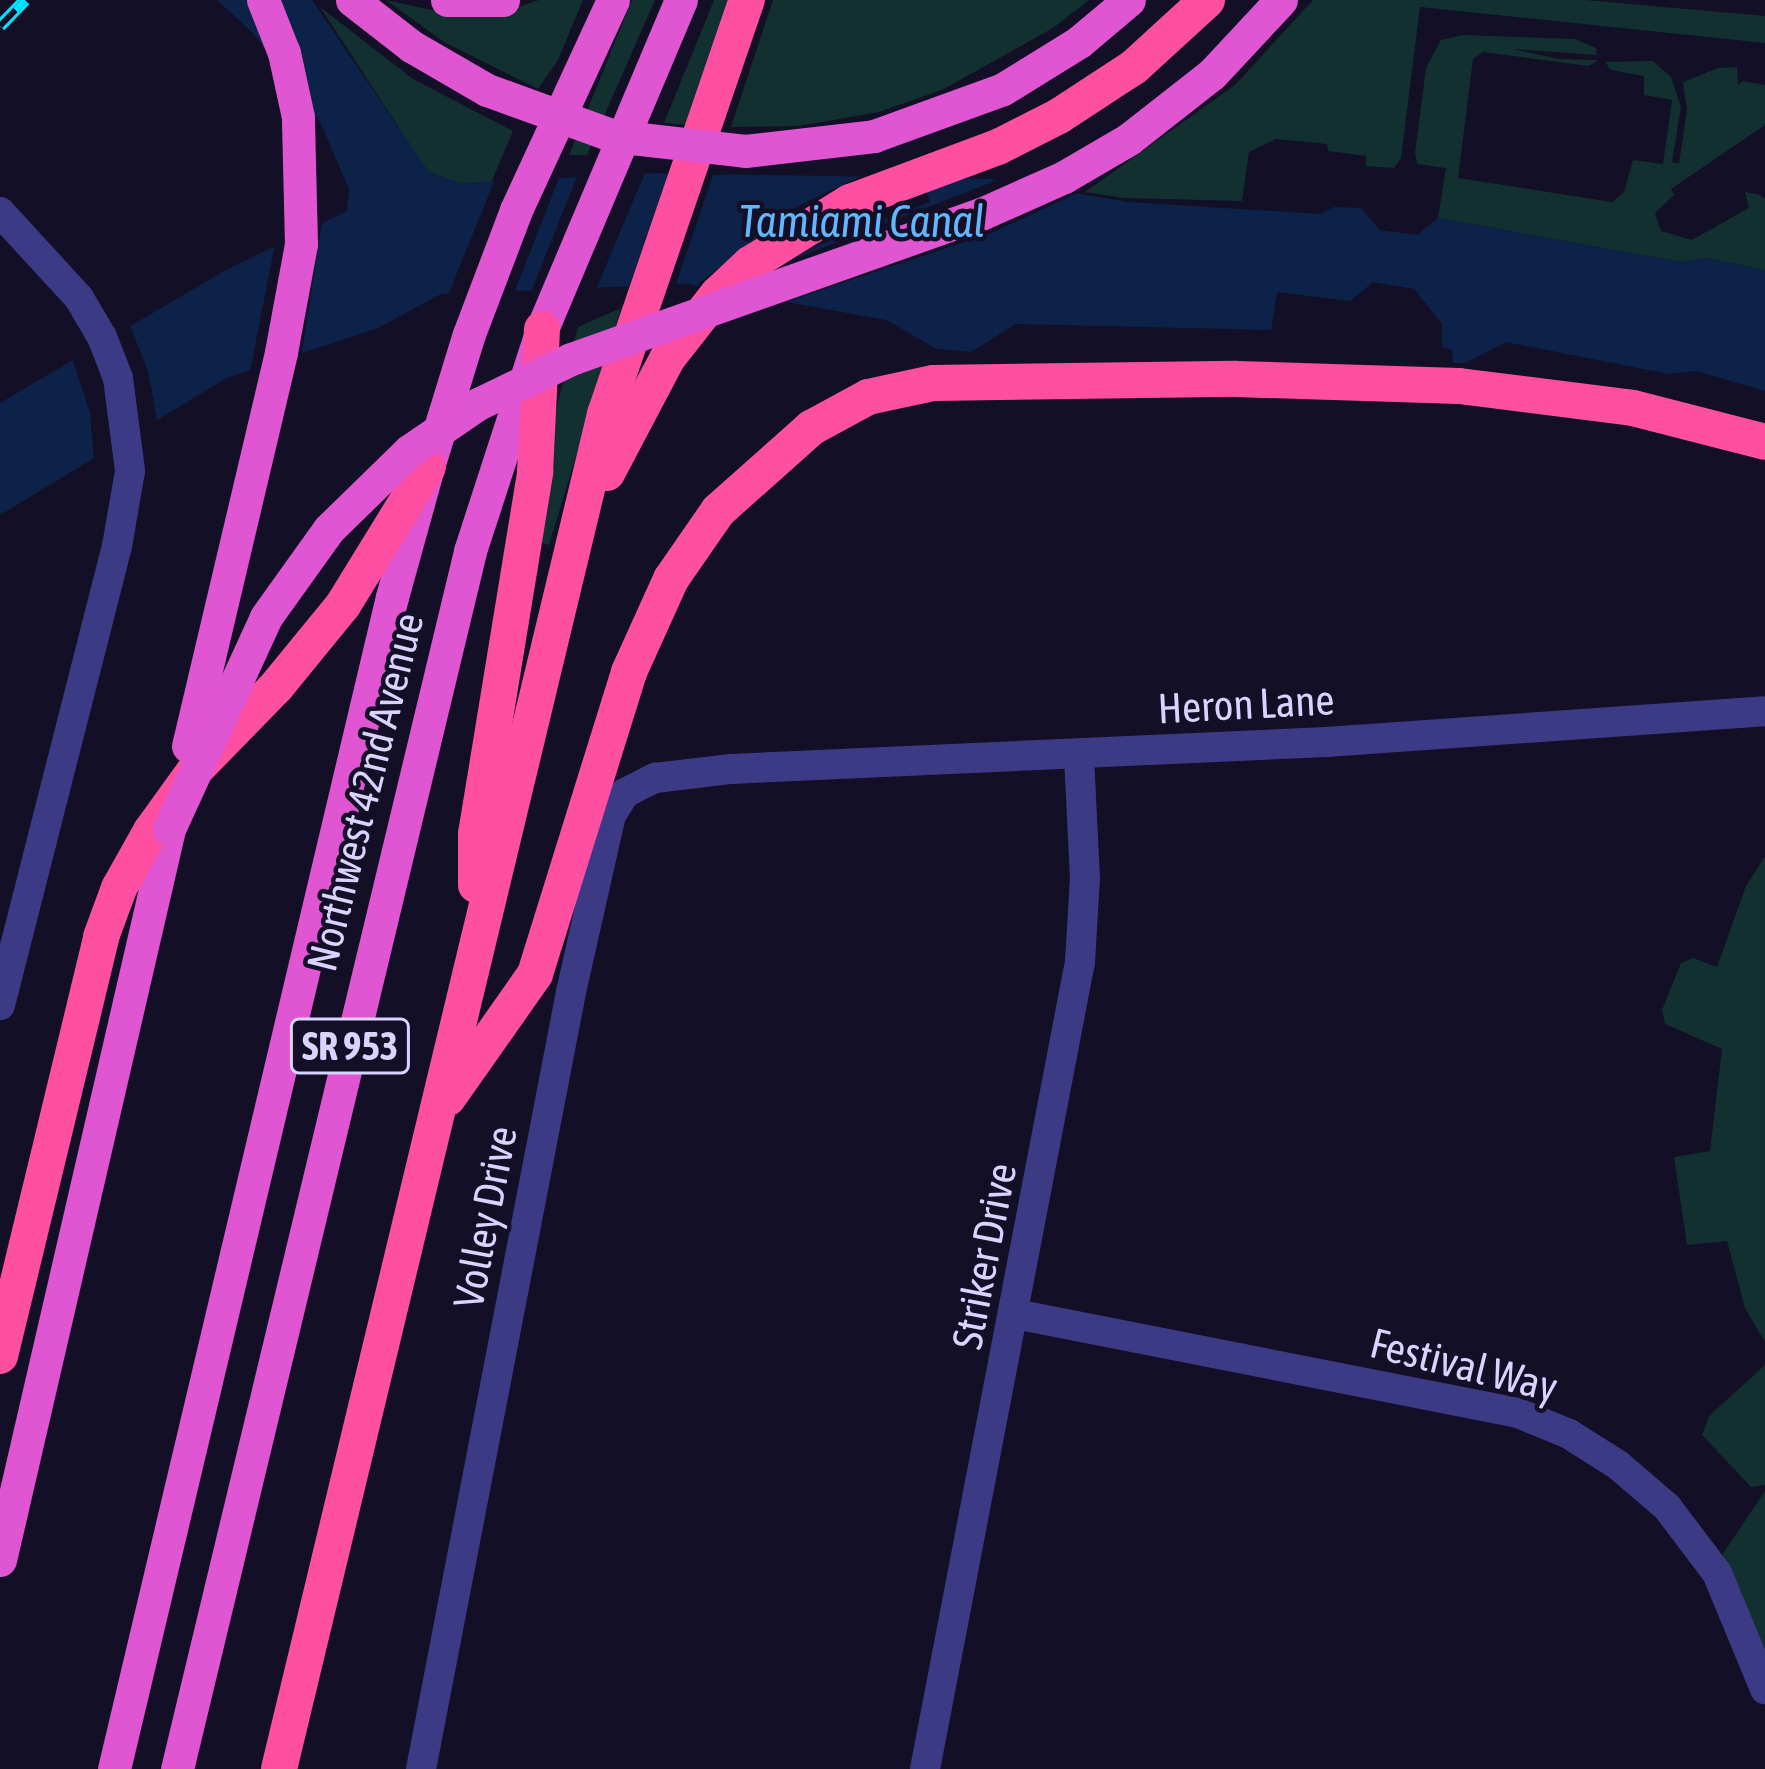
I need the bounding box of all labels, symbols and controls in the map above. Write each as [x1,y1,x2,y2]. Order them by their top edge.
water label: Tamiami Canal [739,195,985,249]
street label: Northwest 42nd Avenue [296,608,434,976]
street label: Heron Lane [1156,674,1336,734]
road number: SR 953 [287,1013,413,1079]
street label: Volley Drive [443,1122,527,1312]
street label: Striker Drive [941,1159,1027,1353]
street label: Festival Way [1365,1317,1563,1413]

